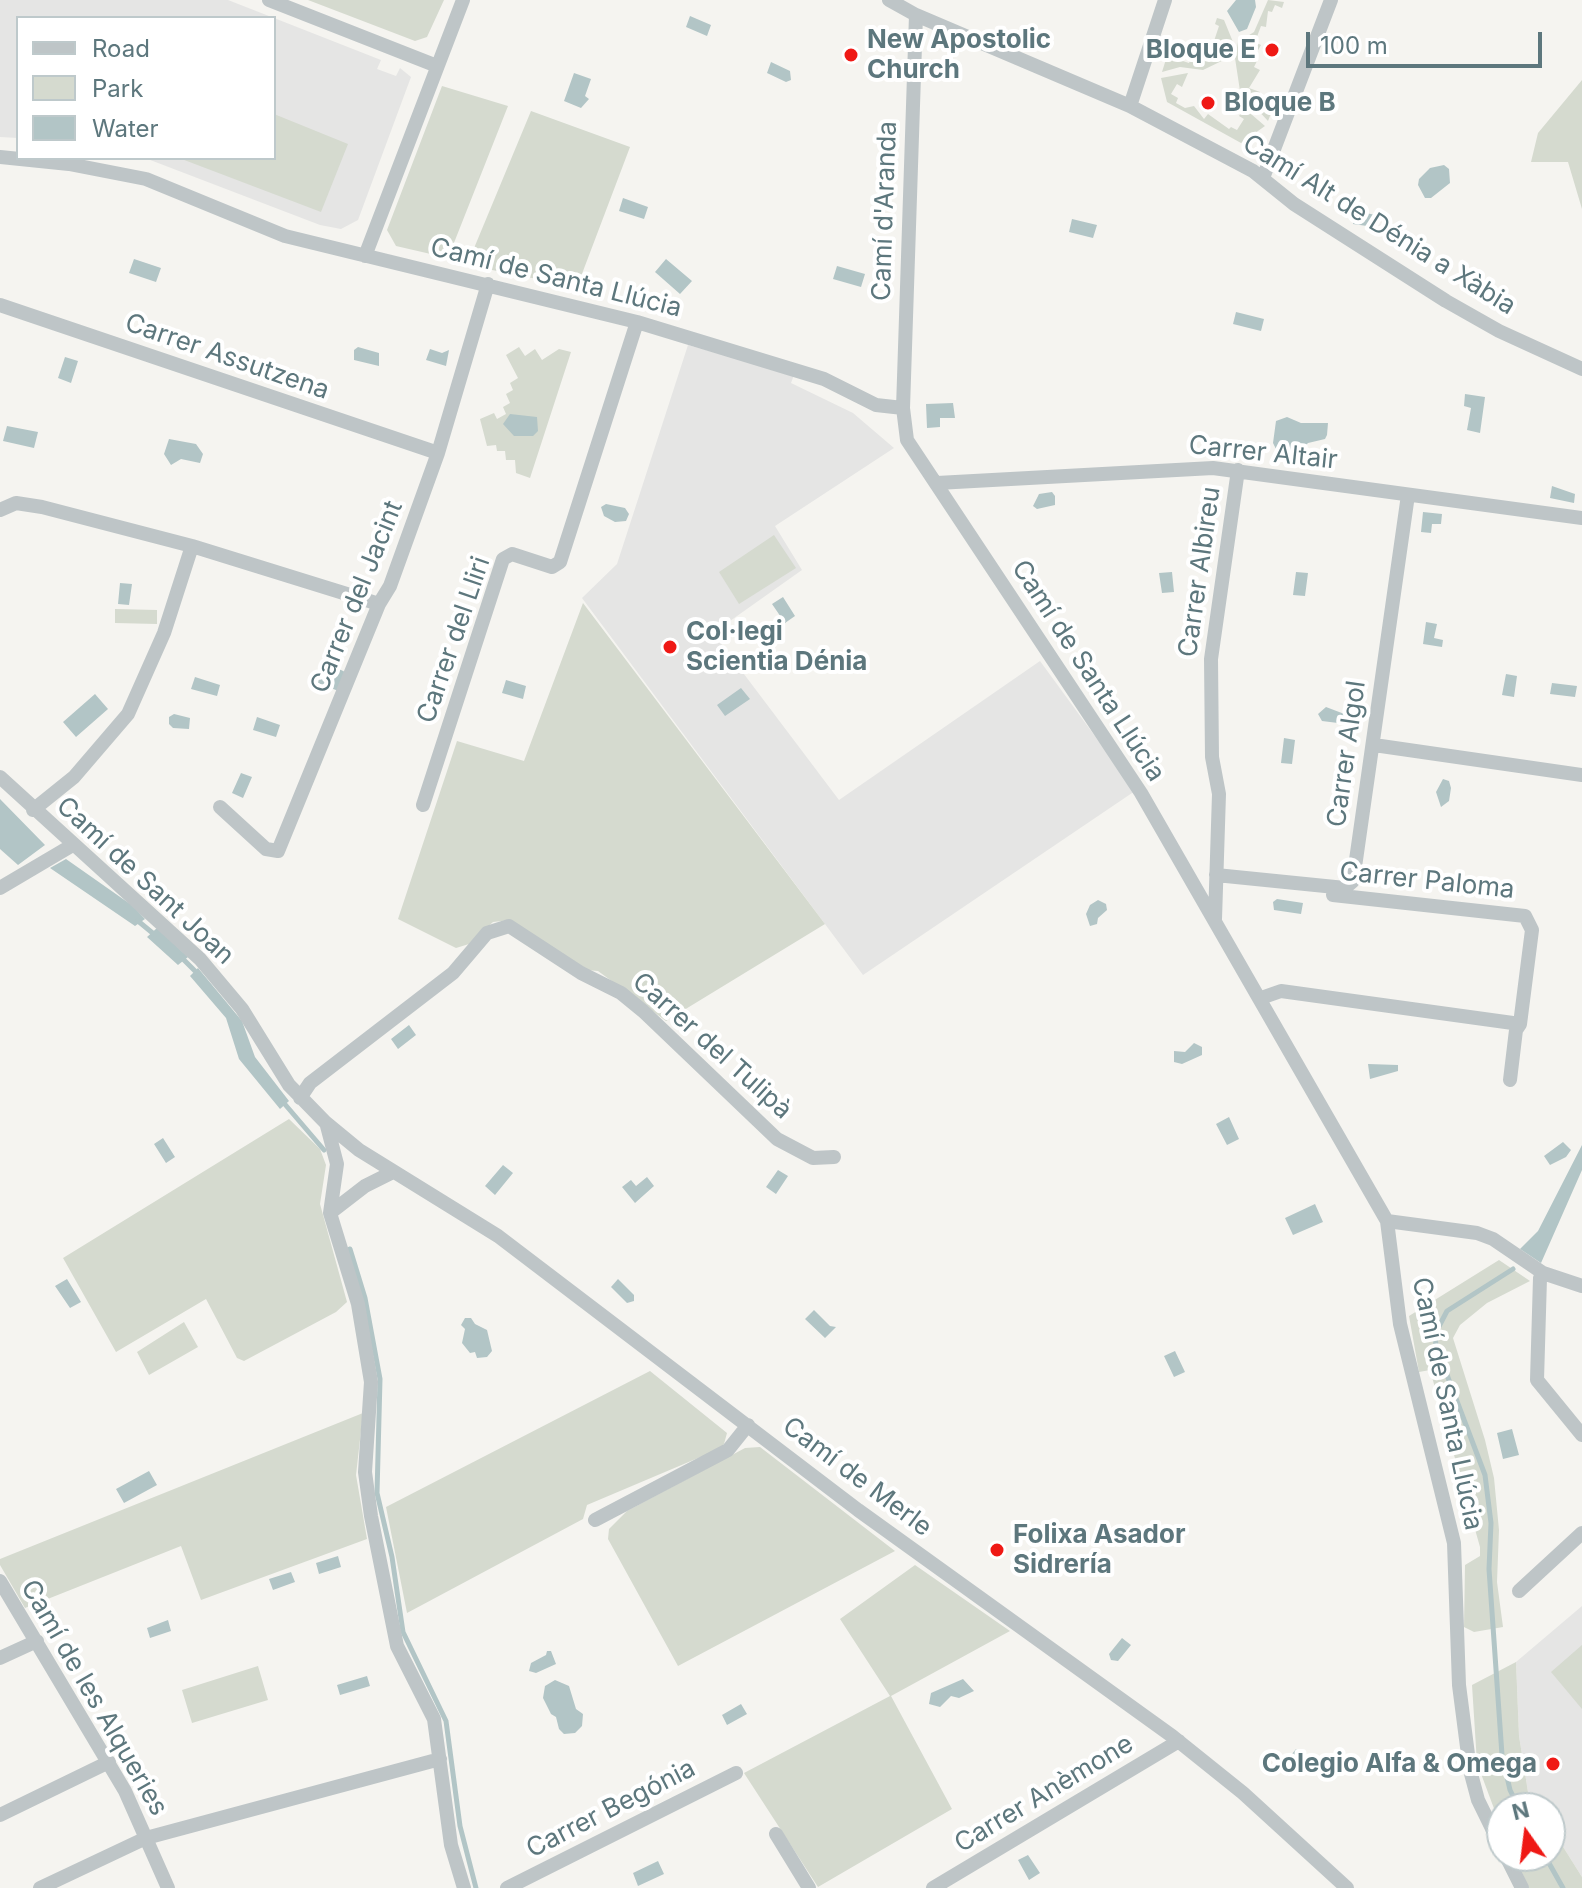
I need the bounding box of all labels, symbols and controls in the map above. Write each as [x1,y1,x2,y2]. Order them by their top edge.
legend [16,16,276,160]
scale bar [1310,16,1546,66]
place label: New Apostolic Church [867,24,1051,86]
text: 100 m [1320,31,1388,60]
text: Road [92,34,150,63]
place label: Bloque E [1146,34,1256,66]
marker: Bloque E [1263,41,1281,59]
marker: New Apostolic Church [842,46,860,64]
text: Park [92,74,143,103]
place label: Bloque B [1224,87,1336,119]
marker: Bloque B [1199,94,1217,112]
text: Water [92,114,159,143]
street label: Camí d'Aranda [866,121,904,301]
street label: Camí Alt de Dénia a Xàbia [1237,128,1521,322]
street label: Camí de Santa Llúcia [427,232,685,324]
street label: Carrer Assutzena [121,307,333,407]
street label: Carrer Altair [1187,430,1339,476]
street label: Carrer Albireu [1173,485,1227,659]
street label: Carrer del Jacint [304,496,410,698]
street label: Carrer del Lliri [411,553,497,727]
street label: Camí de Santa Llúcia [1005,554,1171,788]
place label: Col·legi Scientia Dénia [686,616,867,678]
marker: Col·legi Scientia Dénia [661,638,679,656]
street label: Carrer Algol [1321,679,1373,829]
street label: Camí de Sant Joan [50,791,240,971]
street label: Carrer Paloma [1338,856,1516,906]
street label: Carrer del Tulipà [626,966,798,1126]
street label: Camí de Santa Llúcia [1405,1275,1489,1533]
street label: Camí de Merle [776,1411,938,1543]
place label: Folixa Asador Sidrería [1013,1519,1186,1580]
marker: Folixa Asador Sidrería [988,1541,1006,1559]
street label: Camí de les Alqueries [14,1575,174,1821]
street label: Carrer Anèmone [949,1728,1139,1860]
place label: Colegio Alfa & Omega [1262,1748,1537,1780]
street label: Carrer Begónia [521,1753,701,1865]
marker: Colegio Alfa & Omega [1544,1755,1562,1773]
north arrow [1486,1792,1566,1872]
text: N [1509,1796,1532,1825]

